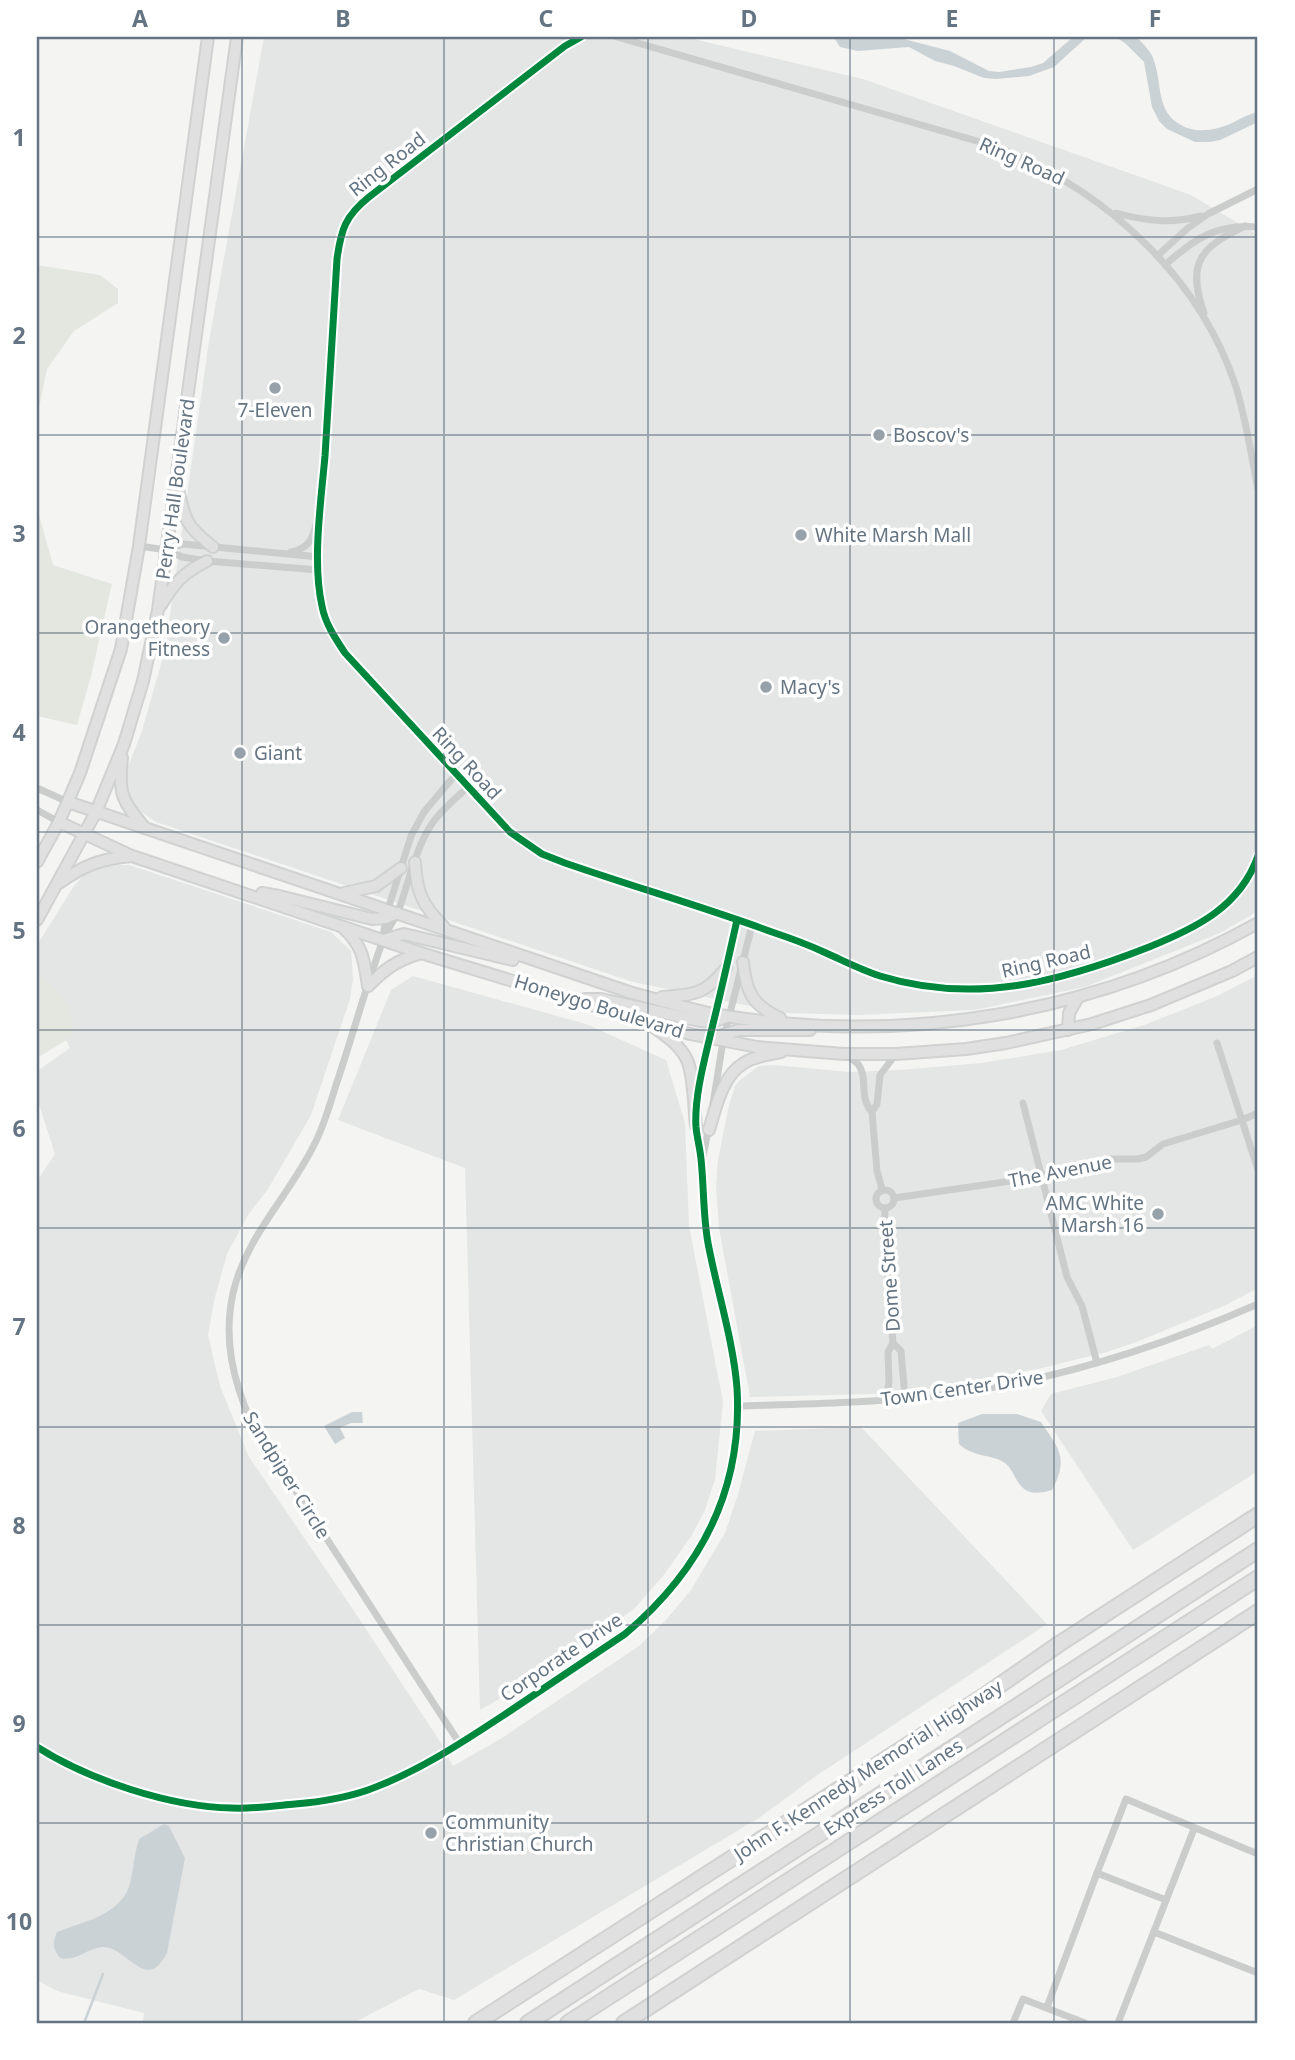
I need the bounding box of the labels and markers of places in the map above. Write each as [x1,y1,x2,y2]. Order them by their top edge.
marker: 7-Eleven [267,380,283,396]
place label: 7-Eleven [238,397,312,423]
place label: Boscov's [893,422,969,448]
marker: Boscov's [871,427,887,443]
place label: White Marsh Mall [815,522,971,548]
marker: White Marsh Mall [793,527,809,543]
place label: Orangetheory Fitness [85,614,210,662]
marker: Orangetheory Fitness [216,630,232,646]
place label: Macy's [780,674,840,700]
marker: Macy's [758,679,774,695]
place label: Giant [254,740,302,766]
marker: Giant [232,745,248,761]
place label: AMC White Marsh 16 [1046,1190,1144,1238]
marker: AMC White Marsh 16 [1150,1206,1166,1222]
place label: Community Christian Church [445,1809,594,1857]
marker: Community Christian Church [423,1825,439,1841]

